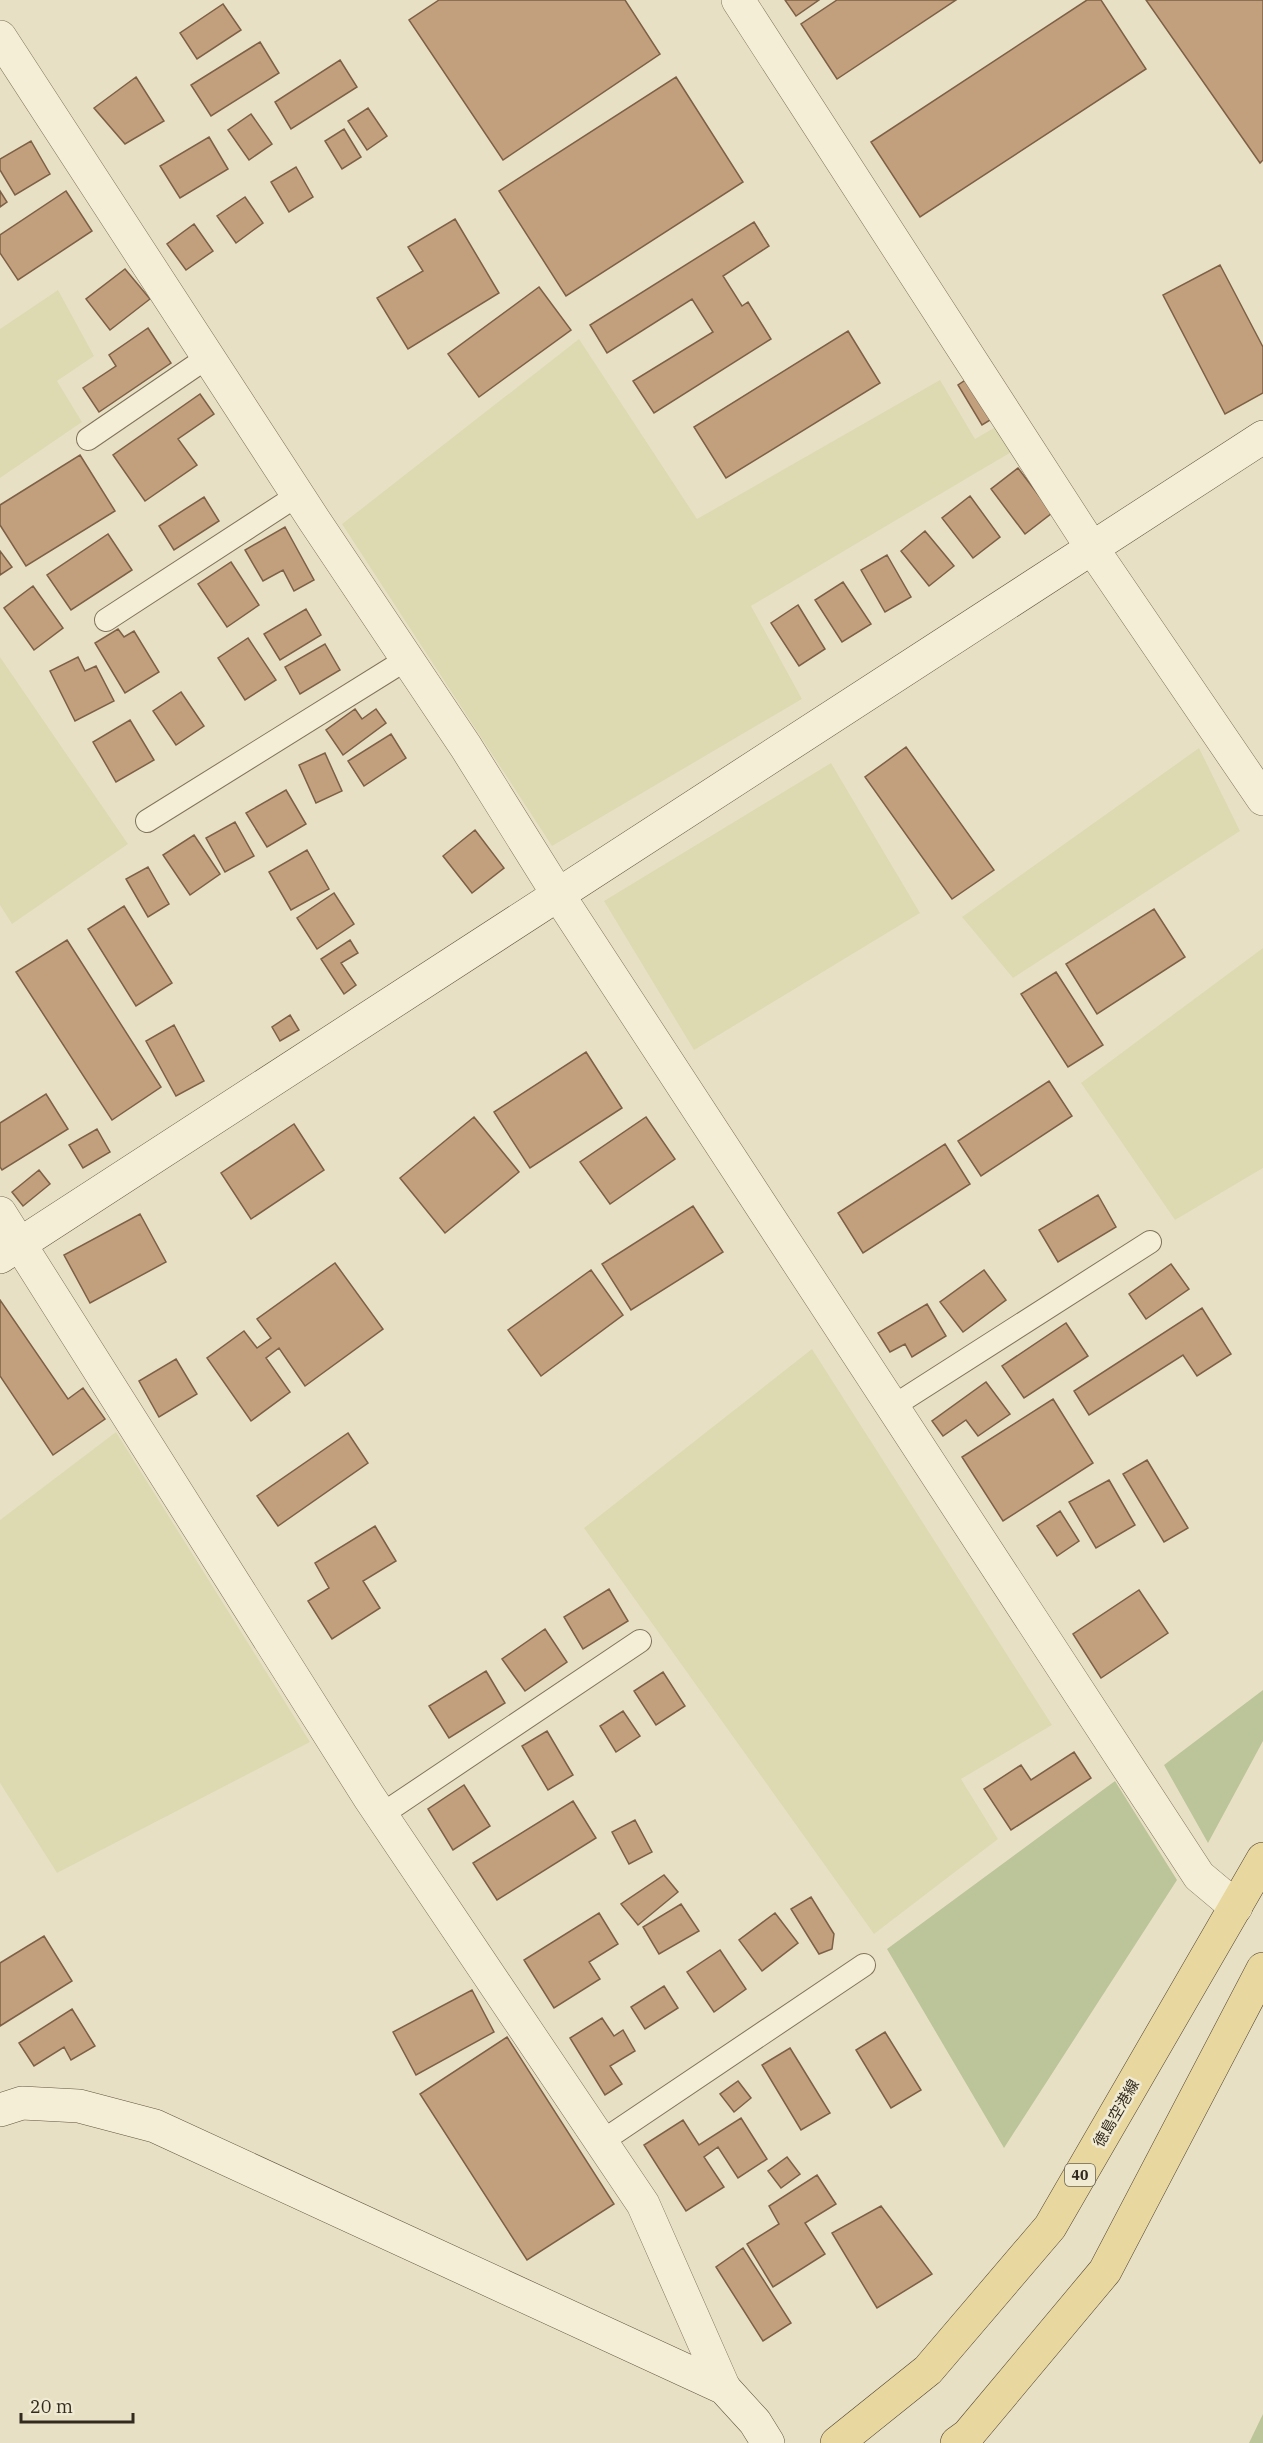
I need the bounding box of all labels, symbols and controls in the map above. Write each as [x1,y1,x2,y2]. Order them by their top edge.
street label: 徳島空港線 [1089,2076,1143,2150]
road number: 40 [1065,2164,1095,2186]
scale bar [21,2386,134,2424]
text: 20 m [30,2395,73,2418]

